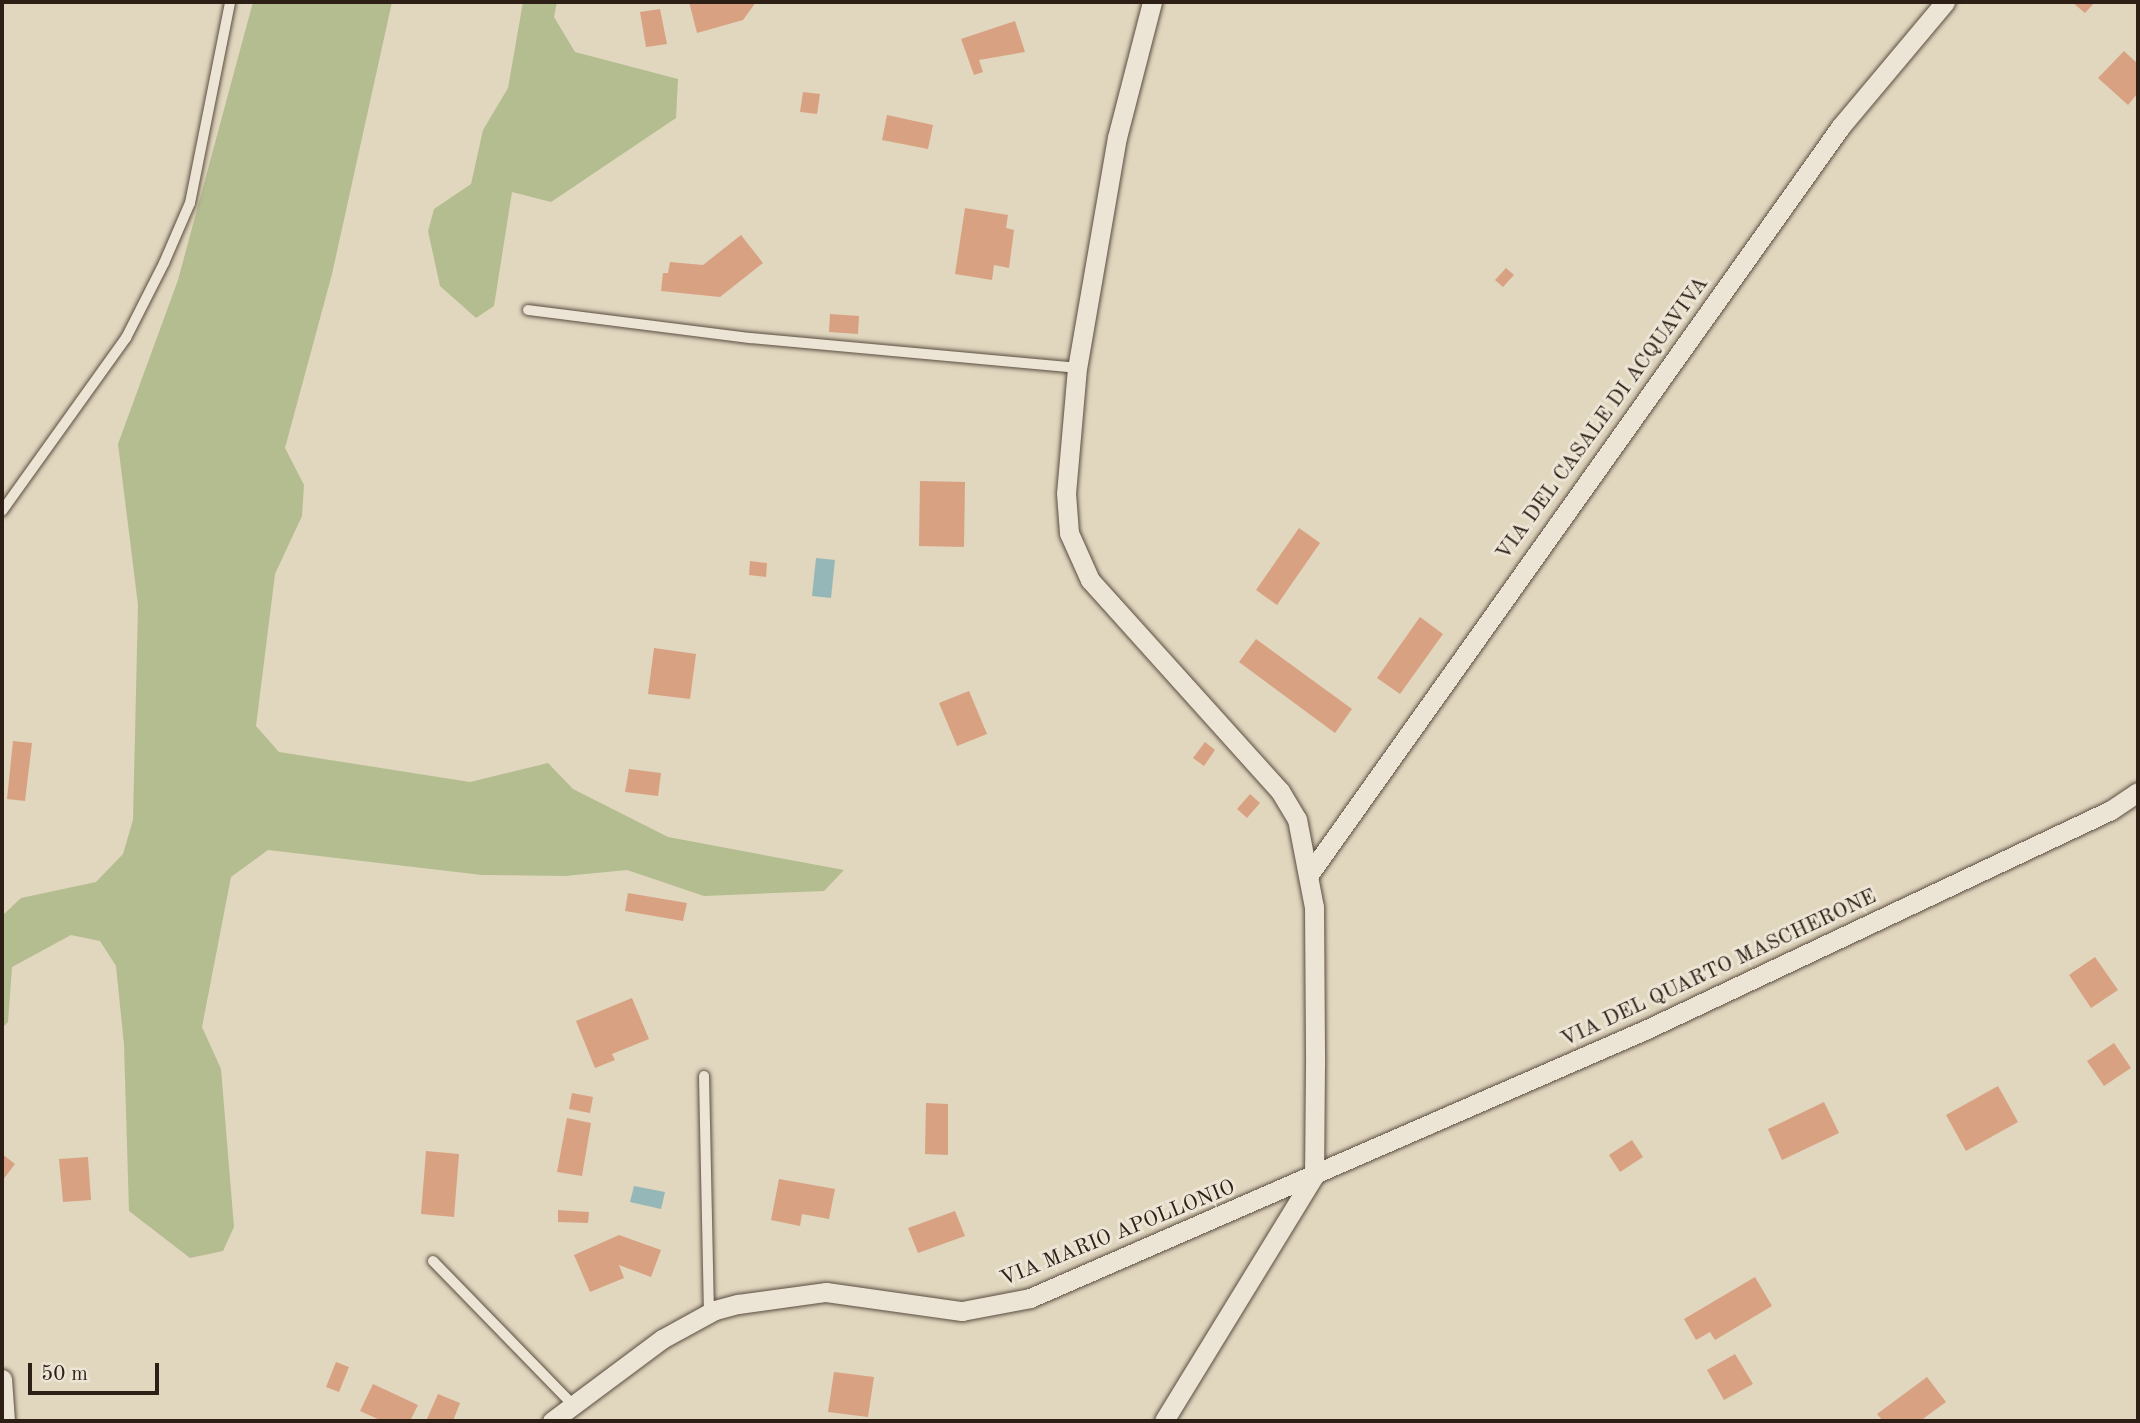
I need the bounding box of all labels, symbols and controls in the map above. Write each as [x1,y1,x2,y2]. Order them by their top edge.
street label: VIA DEL CASALE DI ACQUAVIVA [1492,272,1714,566]
street label: VIA DEL QUARTO MASCHERONE [1557,885,1881,1053]
street label: VIA MARIO APOLLONIO [997,1175,1239,1293]
scale bar [32,1350,163,1394]
text: 50 m [41,1364,88,1385]

